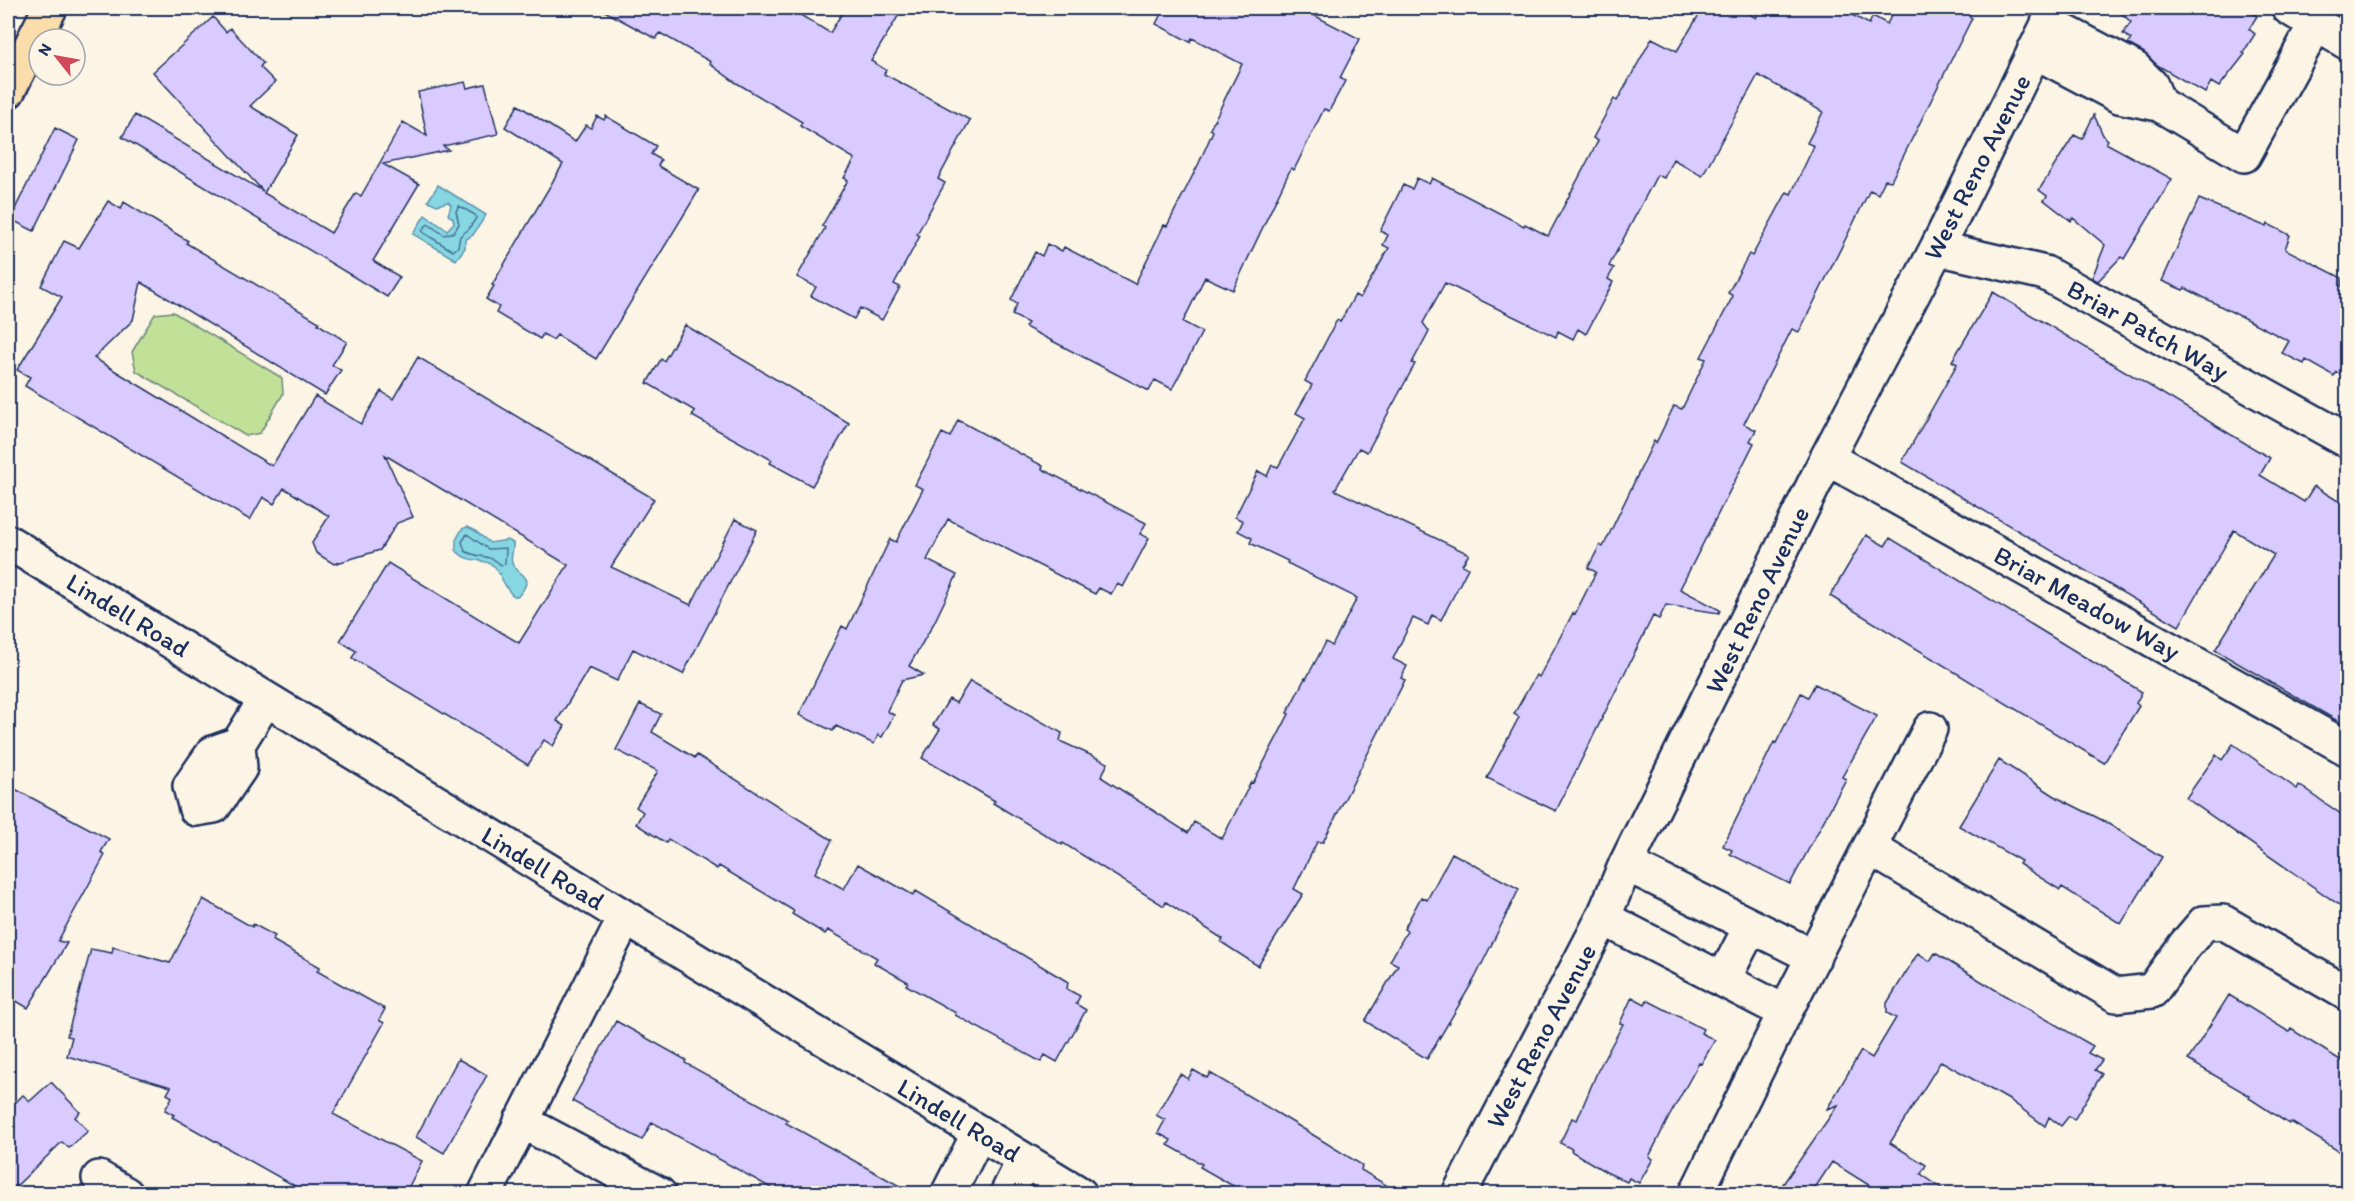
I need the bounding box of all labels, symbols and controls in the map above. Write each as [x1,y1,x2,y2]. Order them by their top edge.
north arrow [27,27,87,87]
text: N [34,40,55,59]
street label: West Reno Avenue [1916,69,2038,265]
street label: Briar Patch Way [2062,272,2234,388]
street label: West Reno Avenue [1698,501,1816,699]
street label: Briar Meadow Way [1988,539,2186,667]
street label: Lindell Road [61,566,195,664]
street label: Lindell Road [476,819,610,917]
street label: West Reno Avenue [1479,938,1603,1134]
street label: Lindell Road [892,1071,1026,1169]

